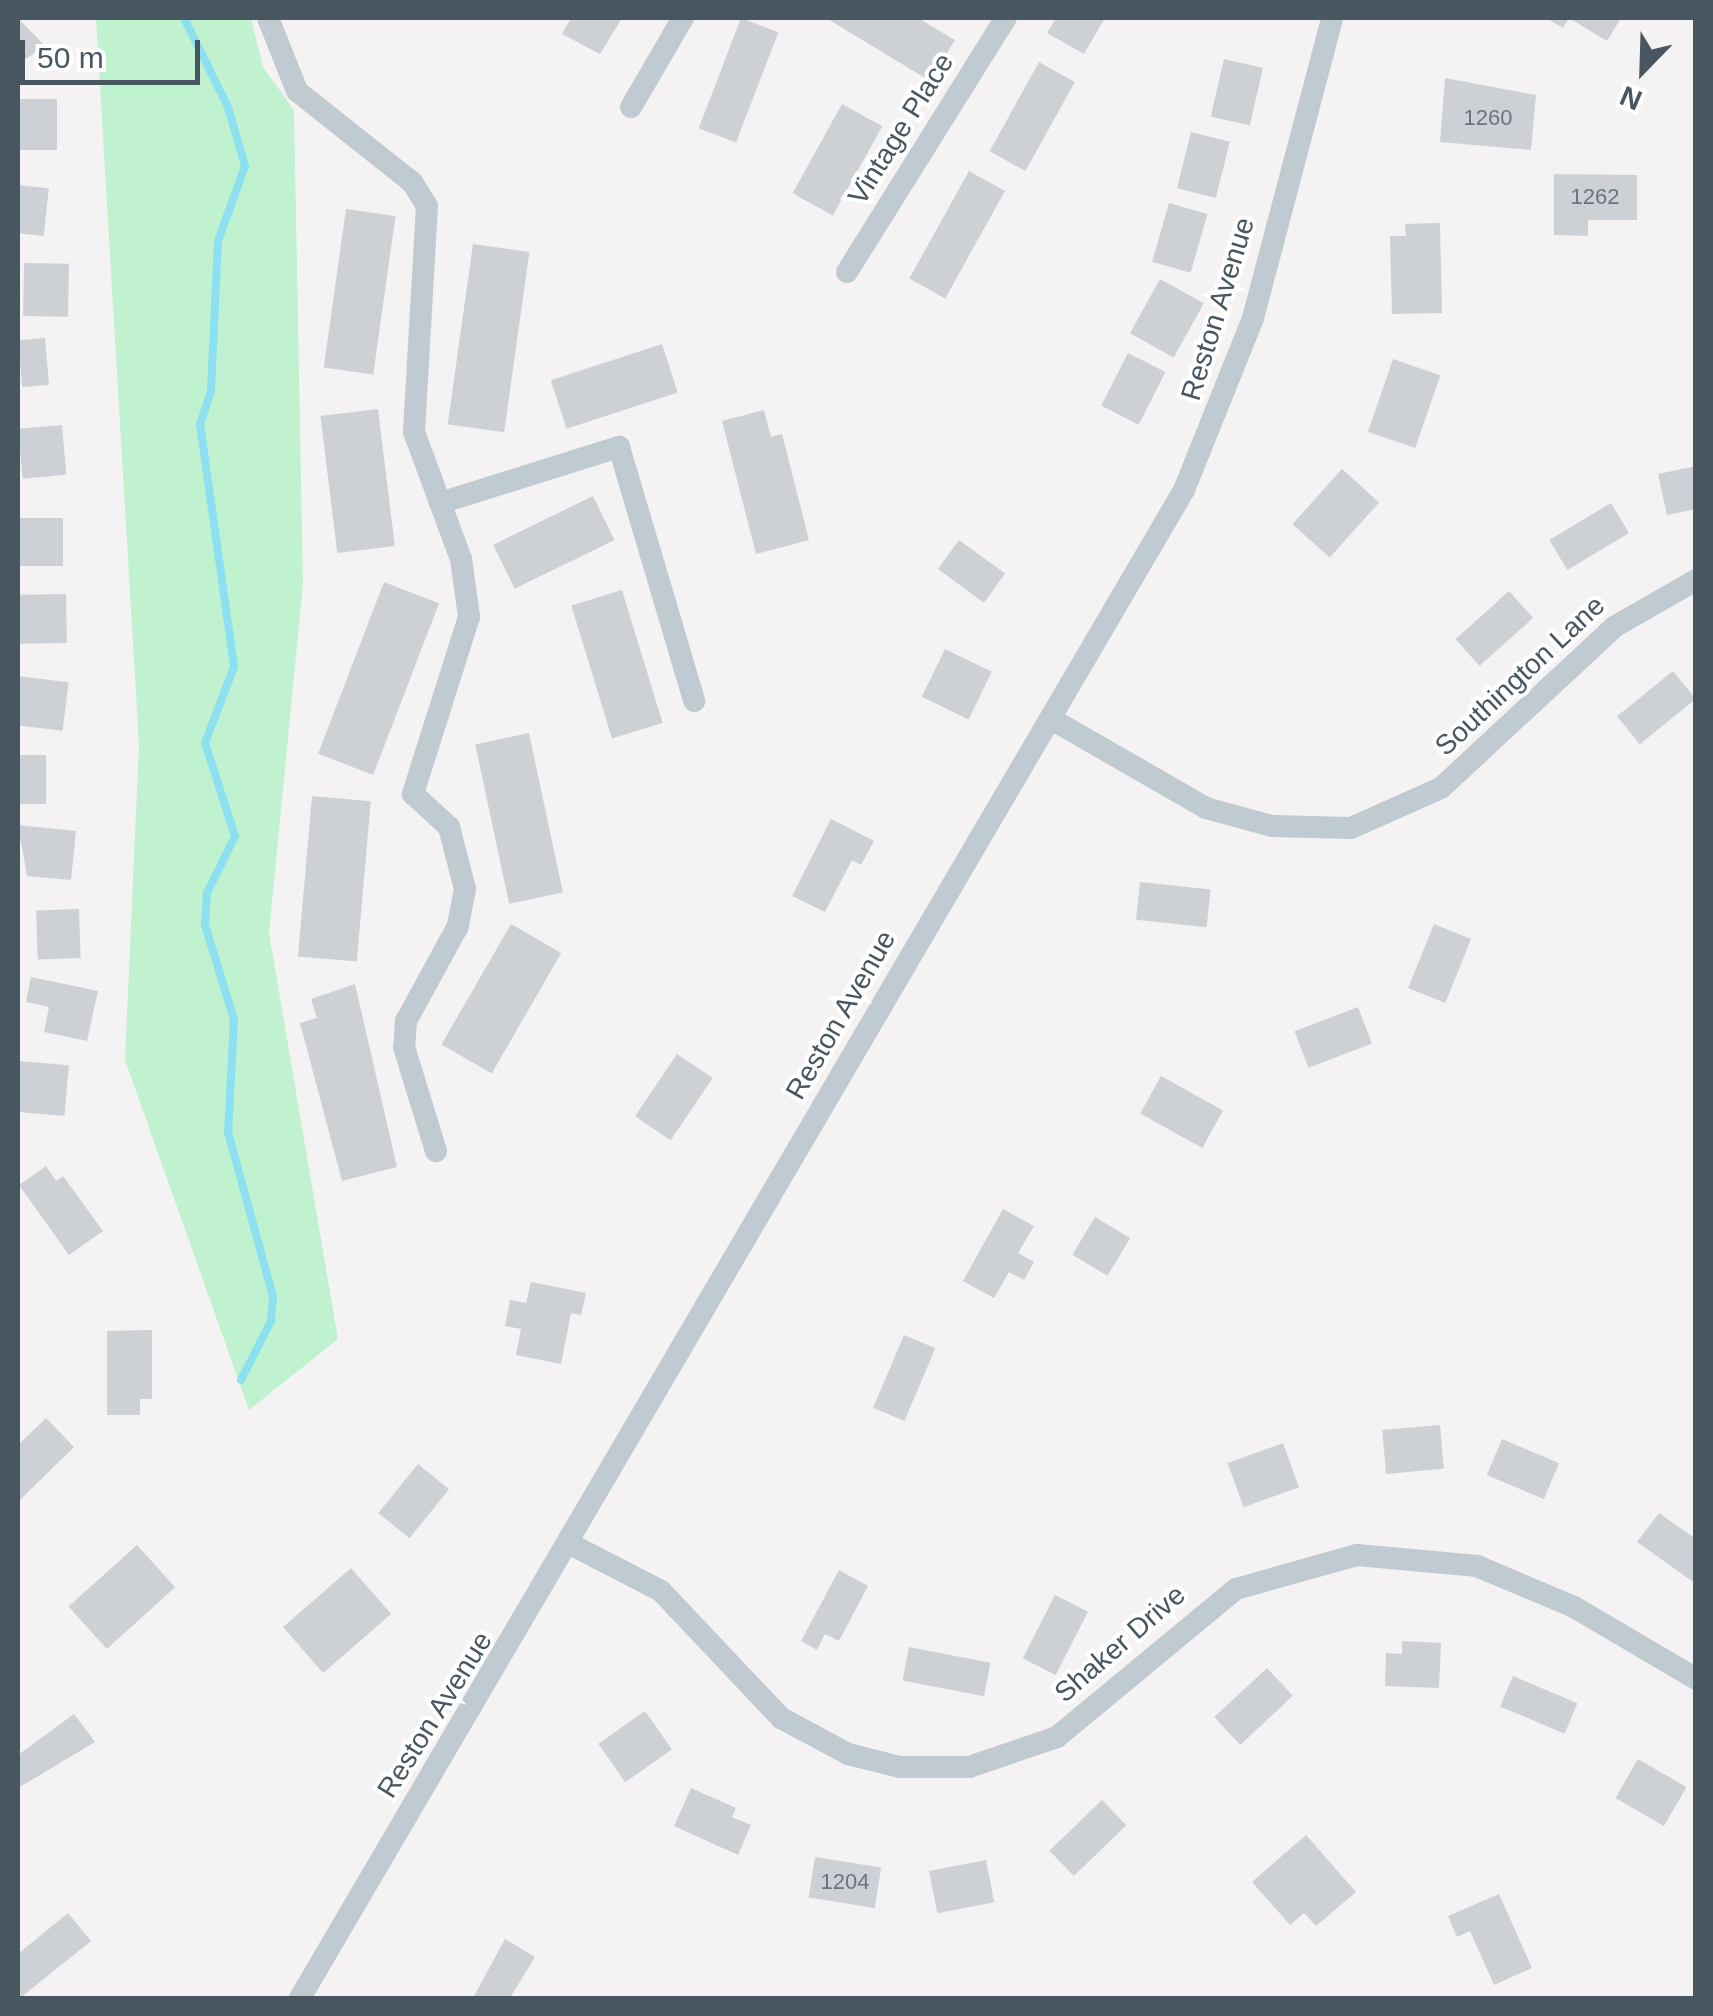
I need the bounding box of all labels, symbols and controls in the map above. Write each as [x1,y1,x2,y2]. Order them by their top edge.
scale bar [25,20,205,82]
north arrow [1593,20,1693,120]
text: 50 m [37,41,104,74]
street label: Vintage Place [841,47,961,211]
text: N [1616,80,1646,116]
house number: 1260 [1464,105,1512,131]
house number: 1262 [1571,184,1619,210]
street label: Reston Avenue [1174,213,1262,405]
street label: Southington Lane [1428,589,1612,763]
street label: Reston Avenue [779,924,903,1106]
street label: Shaker Drive [1048,1578,1192,1710]
street label: Reston Avenue [370,1625,500,1805]
house number: 1204 [821,1869,869,1895]

